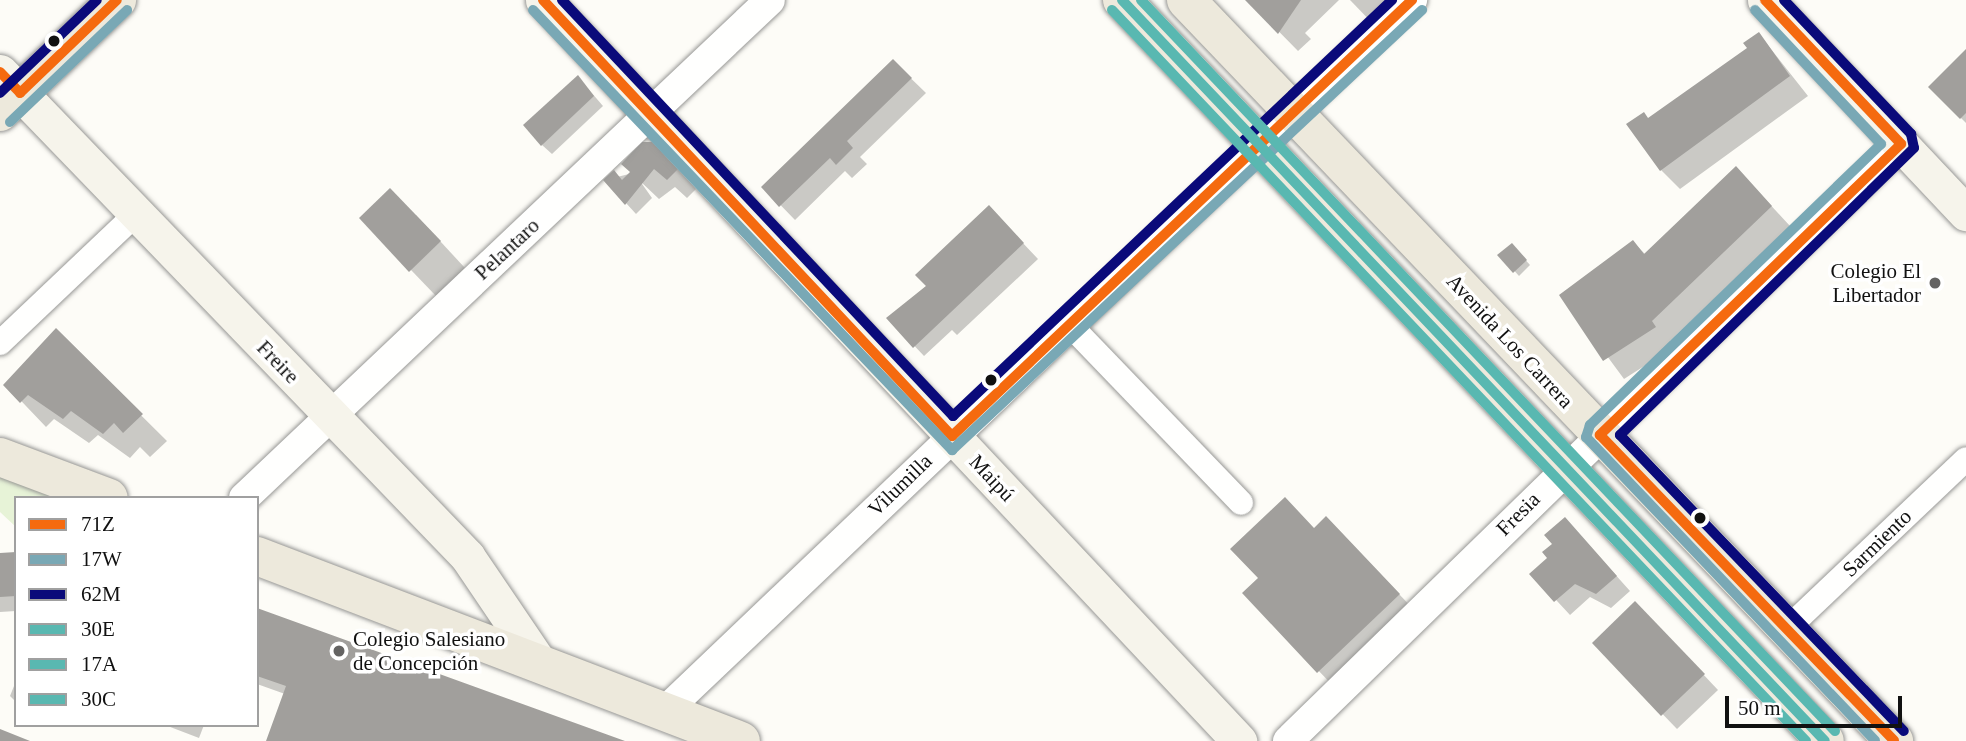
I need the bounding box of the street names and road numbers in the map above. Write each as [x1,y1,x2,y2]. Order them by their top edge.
street label: Pelantaro [469,213,545,285]
street label: Avenida Los Carrera [1441,269,1579,413]
street label: Freire [252,335,304,389]
street label: Vilumilla [863,448,937,522]
street label: Maipú [964,449,1020,507]
street label: Fresia [1491,487,1545,541]
street label: Sarmiento [1837,504,1917,582]

